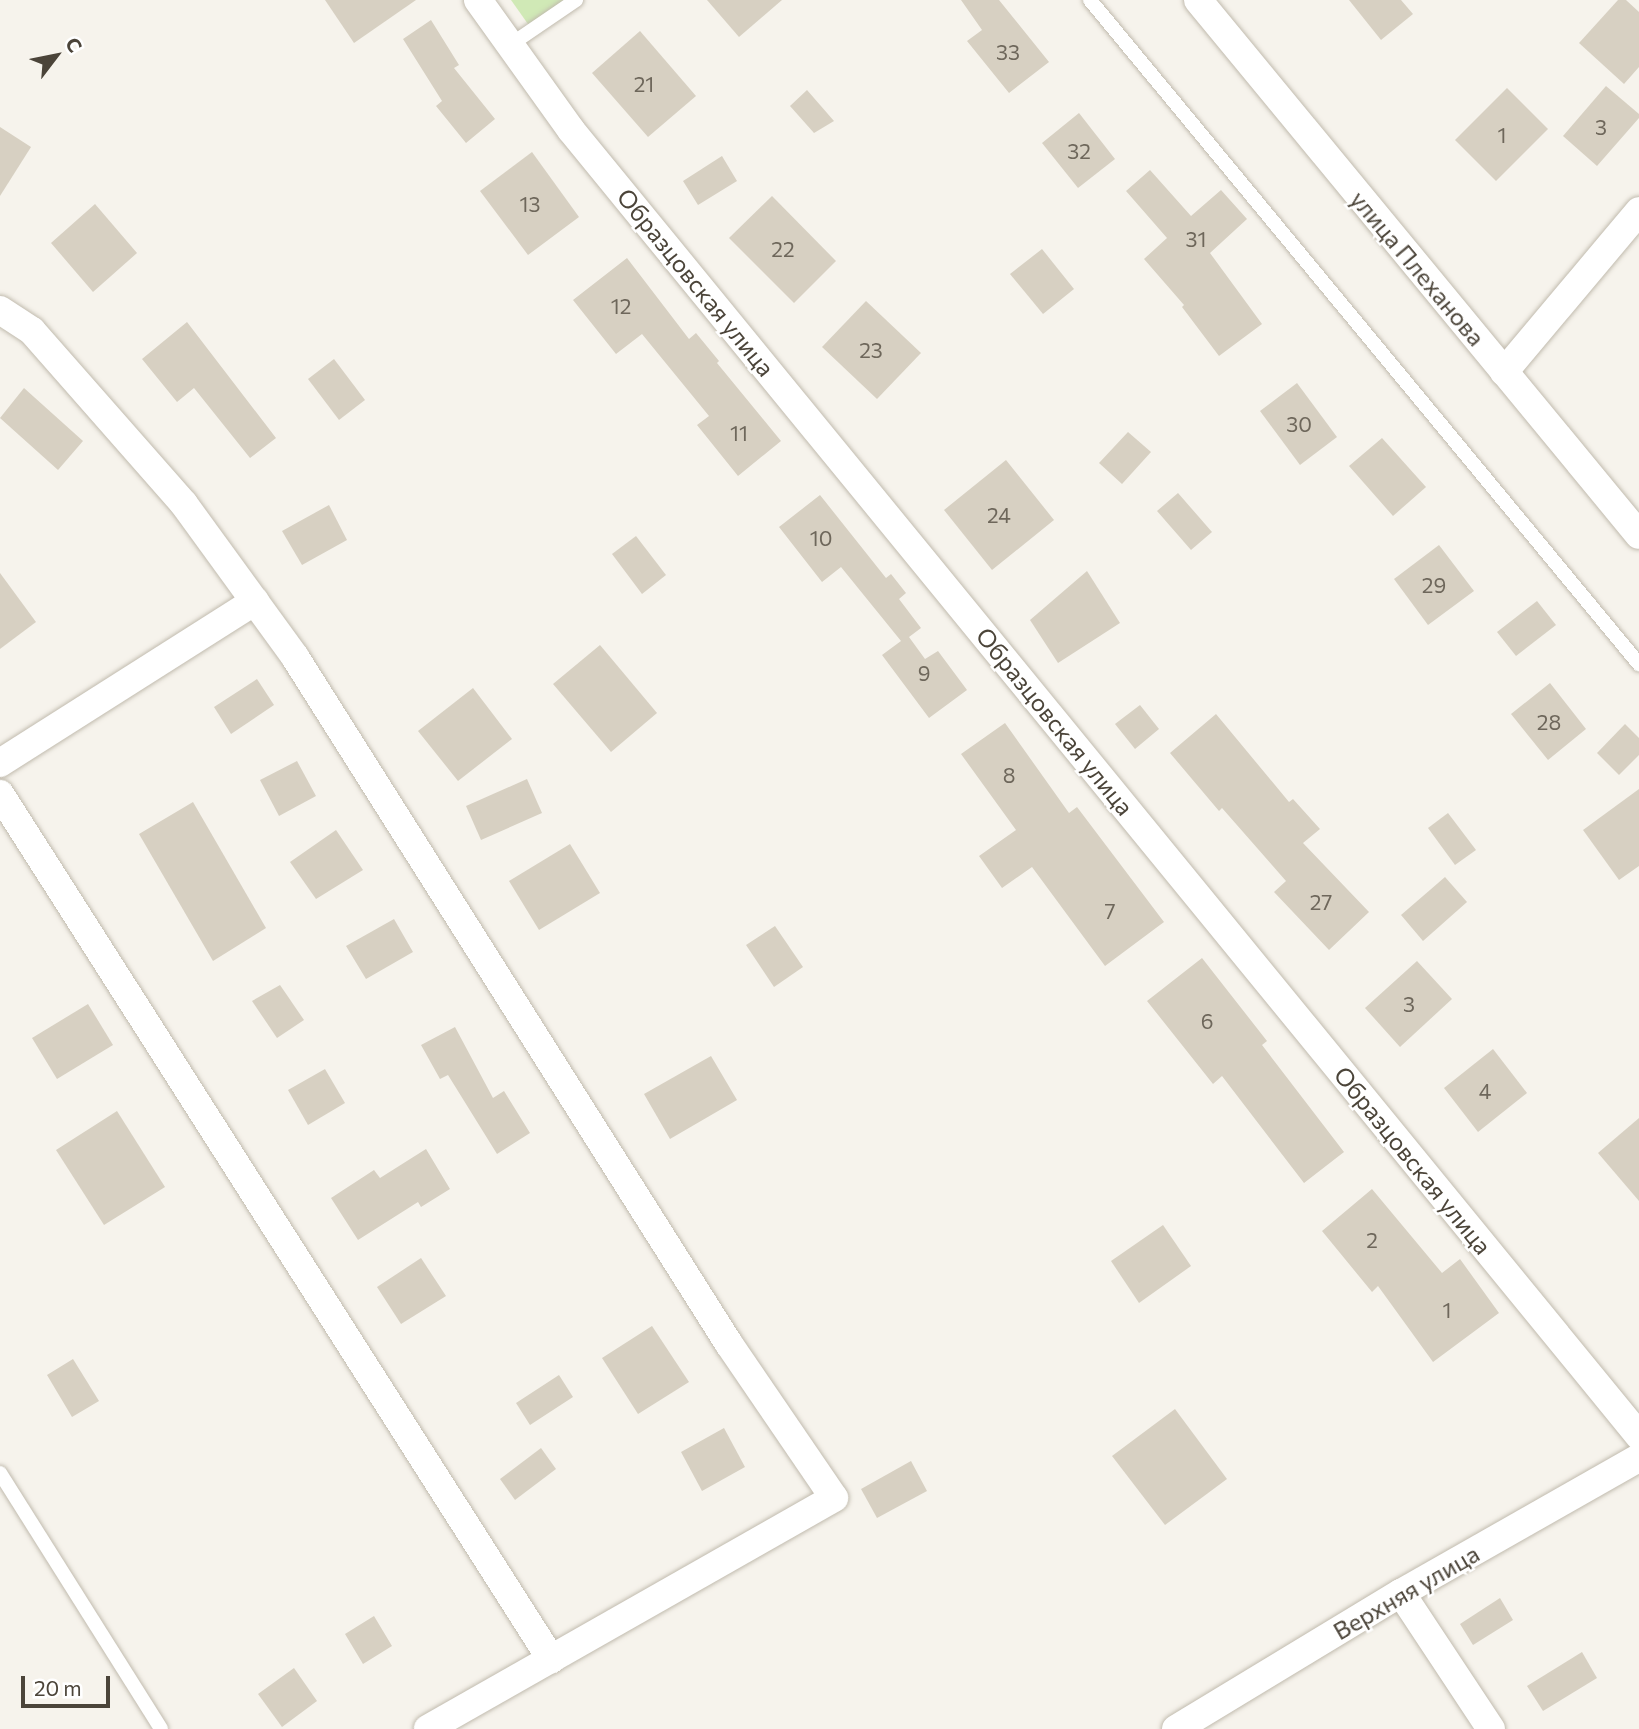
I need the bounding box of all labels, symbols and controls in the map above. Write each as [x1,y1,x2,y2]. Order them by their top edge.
north arrow [21,21,91,91]
text: С [61,33,87,56]
house number: 33 [996,39,1020,65]
house number: 21 [634,71,654,97]
house number: 3 [1595,114,1607,140]
house number: 1 [1498,122,1506,148]
house number: 32 [1067,138,1091,164]
street label: Образцовская улица [611,182,781,382]
street label: улица Плеханова [1345,185,1491,351]
house number: 13 [520,191,540,217]
house number: 31 [1186,226,1206,252]
house number: 22 [771,236,795,262]
house number: 12 [611,293,631,319]
house number: 23 [859,337,883,363]
house number: 30 [1286,411,1312,437]
house number: 11 [730,420,748,446]
house number: 24 [987,502,1011,528]
house number: 10 [810,525,832,551]
house number: 29 [1422,572,1446,598]
street label: Образцовская улица [970,621,1140,821]
house number: 9 [918,660,930,686]
house number: 28 [1537,709,1561,735]
house number: 8 [1003,762,1015,788]
house number: 27 [1310,889,1332,915]
house number: 7 [1104,898,1116,924]
house number: 3 [1403,991,1415,1017]
house number: 6 [1201,1008,1213,1034]
street label: Образцовская улица [1328,1060,1498,1260]
house number: 4 [1479,1078,1491,1104]
house number: 2 [1366,1227,1378,1253]
house number: 1 [1443,1297,1451,1323]
street label: Верхняя улица [1328,1539,1484,1645]
scale bar [24,1662,114,1706]
text: 20 m [34,1675,82,1700]

